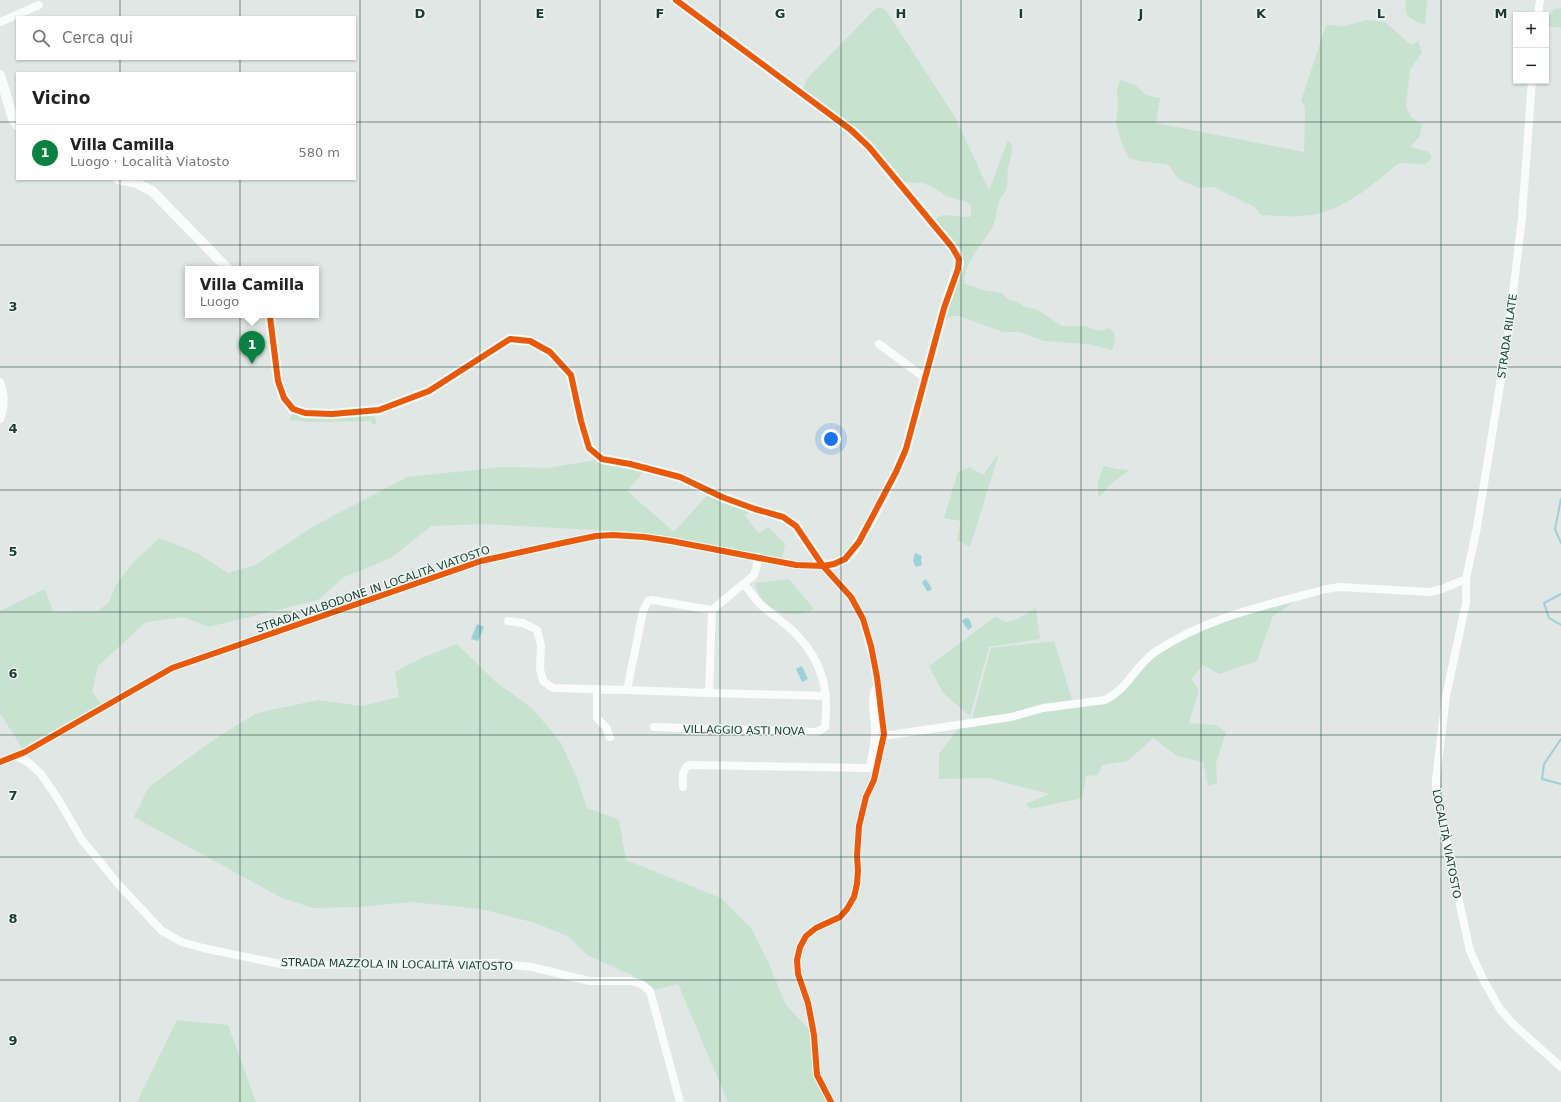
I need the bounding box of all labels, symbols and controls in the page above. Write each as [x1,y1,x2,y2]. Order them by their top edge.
text: D [415,6,426,21]
text: E [536,6,544,21]
text: F [656,6,664,21]
text: G [775,6,785,21]
text: H [896,6,906,21]
text: I [1019,6,1023,21]
text: J [1138,6,1143,21]
text: K [1256,6,1267,21]
text: L [1377,6,1385,21]
text: M [1495,6,1507,21]
map controls [1513,12,1549,84]
button: + [1513,12,1549,48]
search box [16,16,356,60]
icon: search [30,27,52,49]
text: Cerca qui [62,29,133,47]
button: − [1513,48,1549,84]
text: Vicino [32,88,90,108]
text: Villa Camilla [70,136,174,154]
text: 1 [40,145,50,160]
text: 580 m [298,145,340,160]
text: Luogo · Località Viatosto [70,154,229,169]
popup [185,266,319,318]
text: Villa Camilla [200,276,304,294]
street label: STRADA RILATE [1495,293,1520,379]
text: Luogo [200,294,239,309]
text: 3 [8,299,18,314]
pin: 1 [239,331,265,364]
text: 4 [8,421,18,436]
your location [821,429,841,449]
street label: STRADA VALBODONE IN LOCALITÀ VIATOSTO [255,543,492,636]
text: 5 [8,544,18,559]
text: 6 [8,666,18,681]
street label: VILLAGGIO ASTI NOVA [683,723,806,738]
text: 7 [8,788,18,803]
street label: LOCALITÀ VIATOSTO [1430,788,1464,900]
text: 8 [8,911,18,926]
street label: STRADA MAZZOLA IN LOCALITÀ VIATOSTO [281,956,513,973]
text: 9 [8,1033,18,1048]

